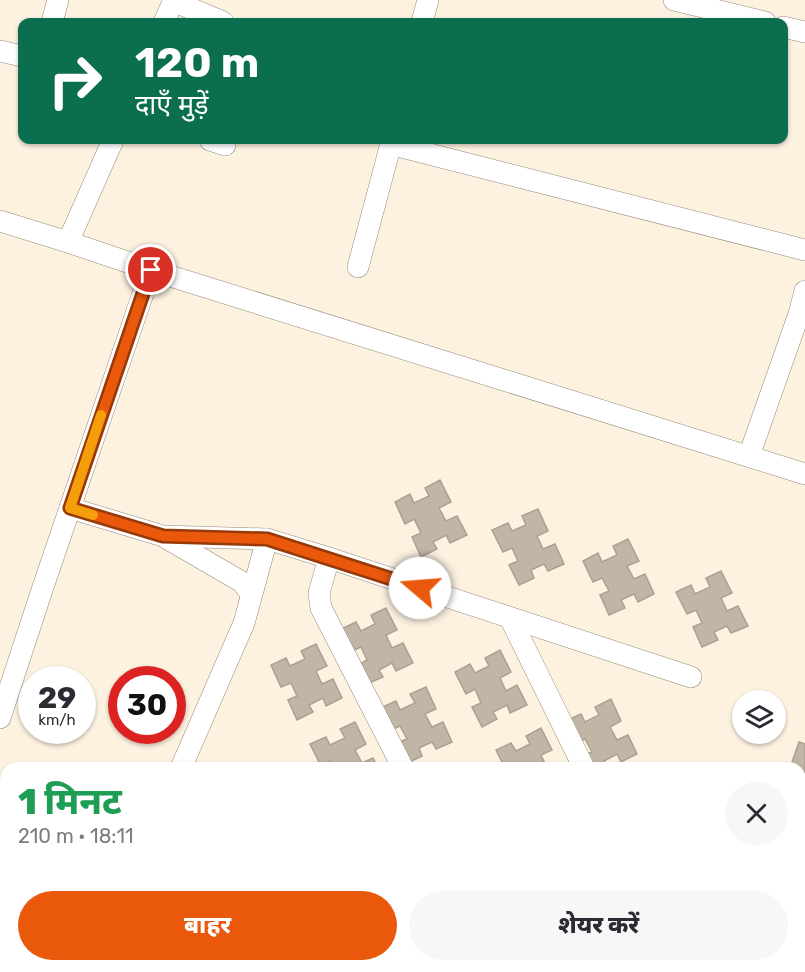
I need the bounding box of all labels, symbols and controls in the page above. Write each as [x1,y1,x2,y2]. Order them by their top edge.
text: 120 m [135,38,259,88]
icon: right [36,42,114,120]
text: दाएँ मुड़ें [135,89,208,121]
pin [125,244,176,295]
icon: arrive [134,253,167,286]
position arrow [388,556,452,620]
speed limit sign: 30 [108,666,186,744]
text: 29 [38,680,76,716]
map controls [732,690,786,744]
button: layers [732,690,786,744]
text: km/h [38,711,76,729]
text: 1 मिनट [18,780,122,823]
button: close [725,782,788,845]
text: 210 m · 18:11 [18,824,134,848]
button: बाहर [18,891,397,960]
button: शेयर करें [409,891,788,960]

